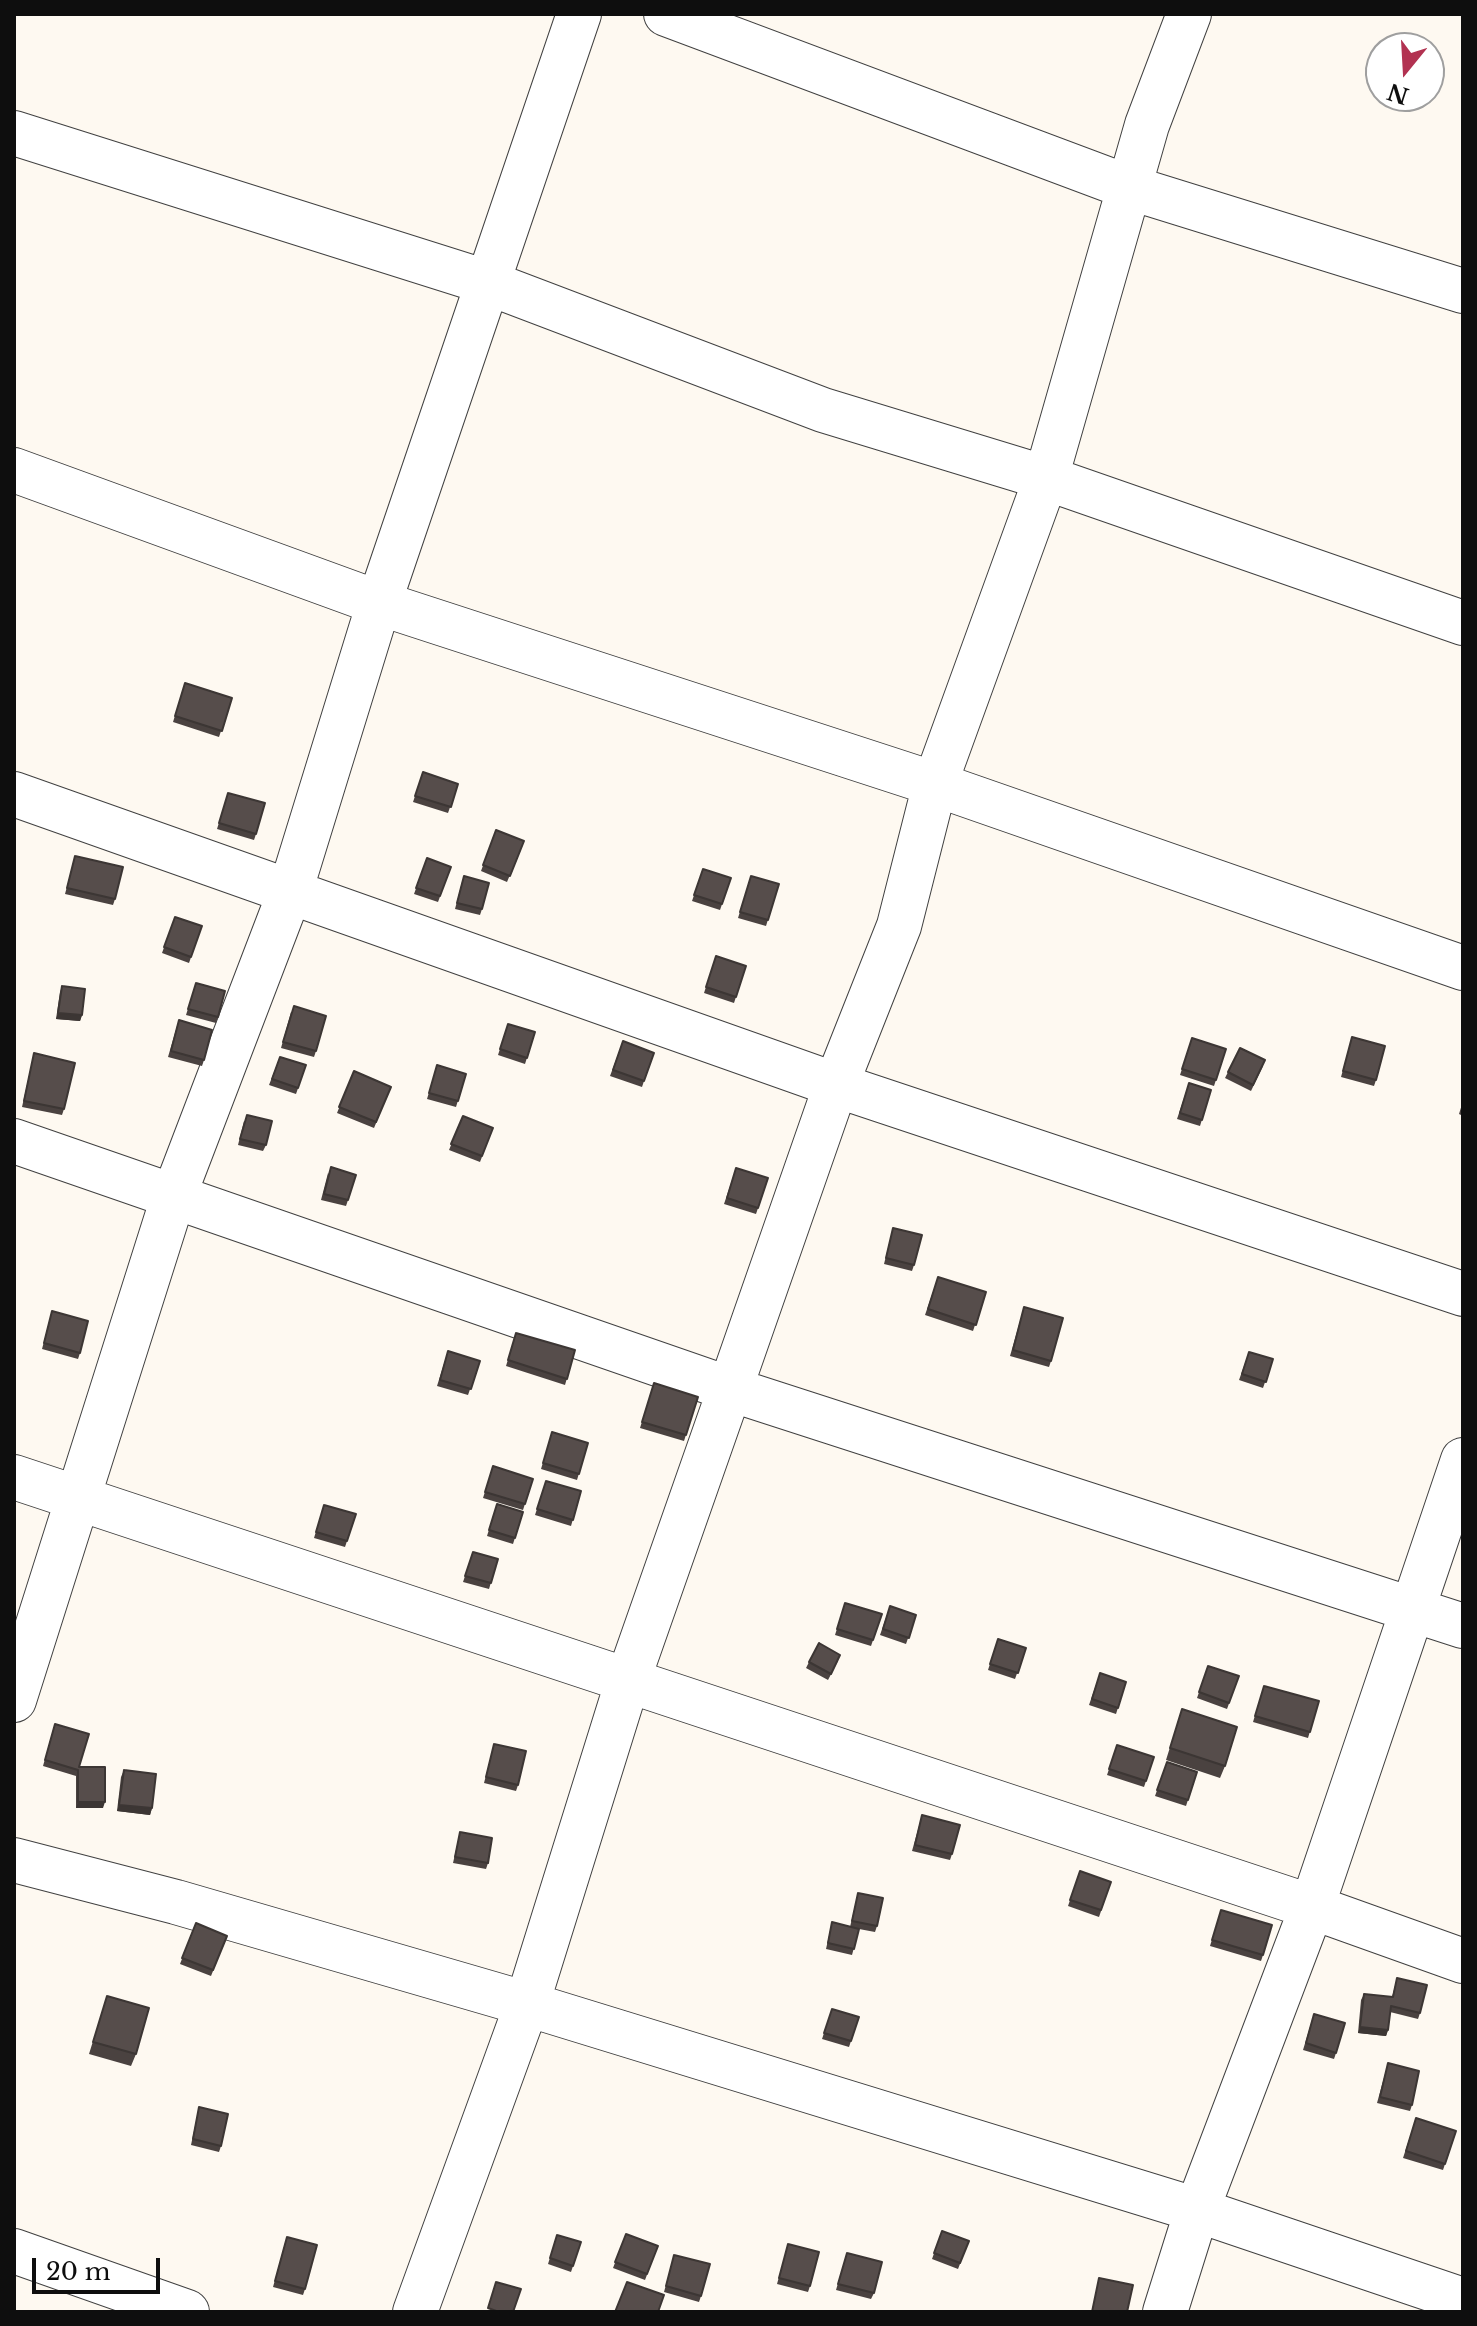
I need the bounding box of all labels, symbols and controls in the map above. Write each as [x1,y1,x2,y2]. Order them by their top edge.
north arrow [1365,32,1445,112]
text: N [1384,77,1412,109]
scale bar [36,2242,164,2292]
text: 20 m [46,2257,111,2286]

